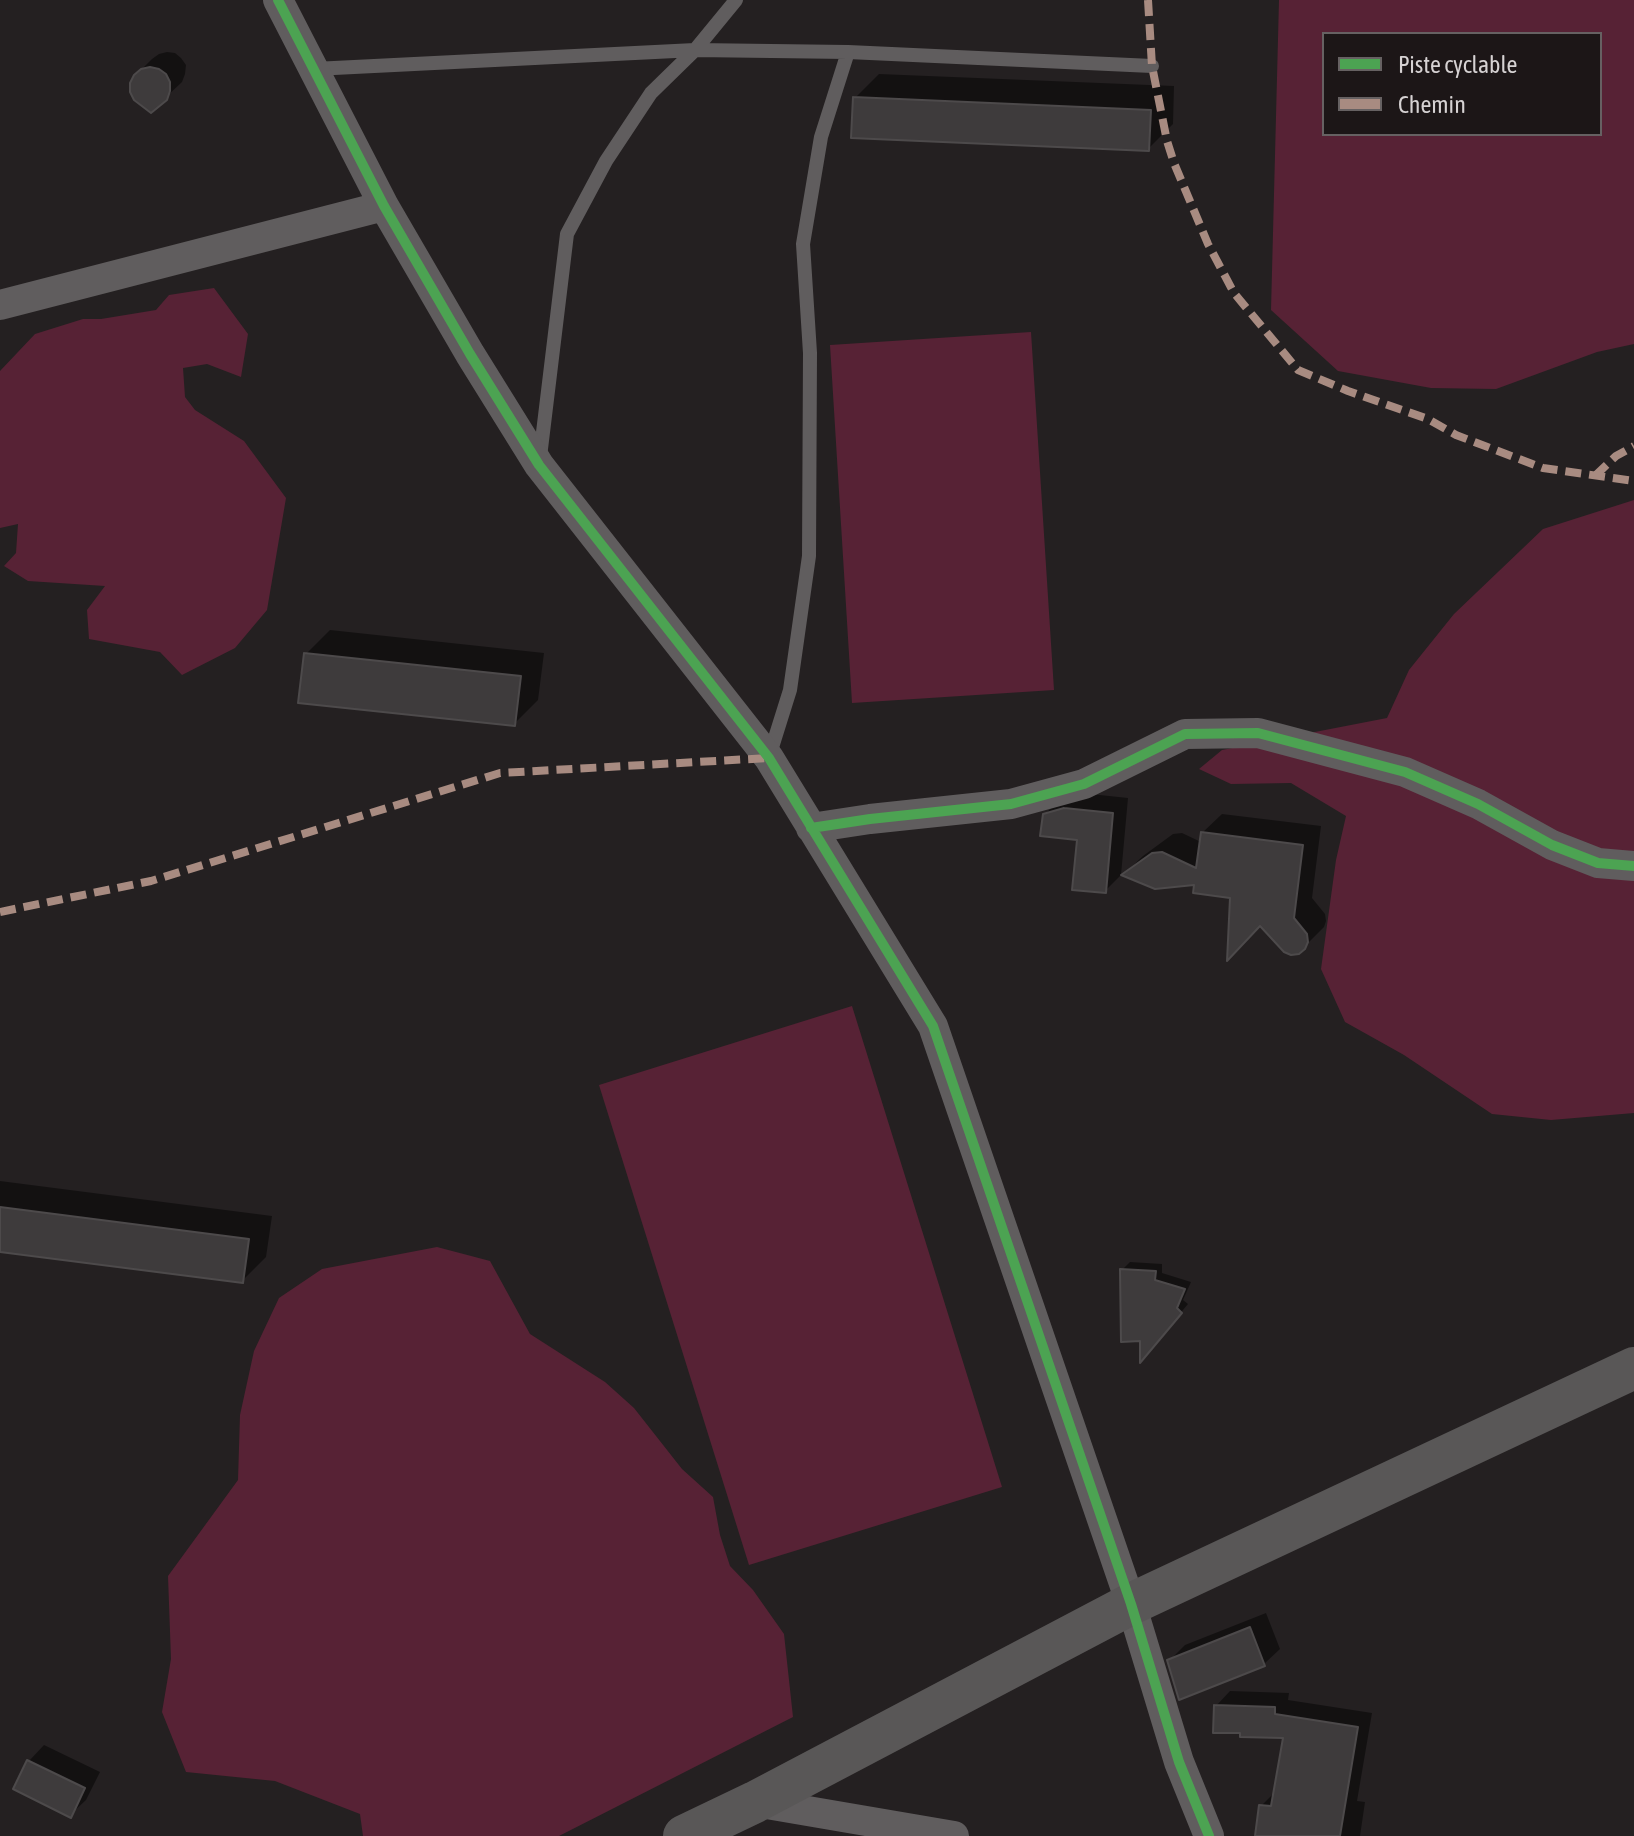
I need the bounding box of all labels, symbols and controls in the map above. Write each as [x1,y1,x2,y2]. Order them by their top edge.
legend [1322,32,1602,136]
text: Piste cyclable [1398,51,1517,78]
text: Chemin [1398,91,1466,118]

